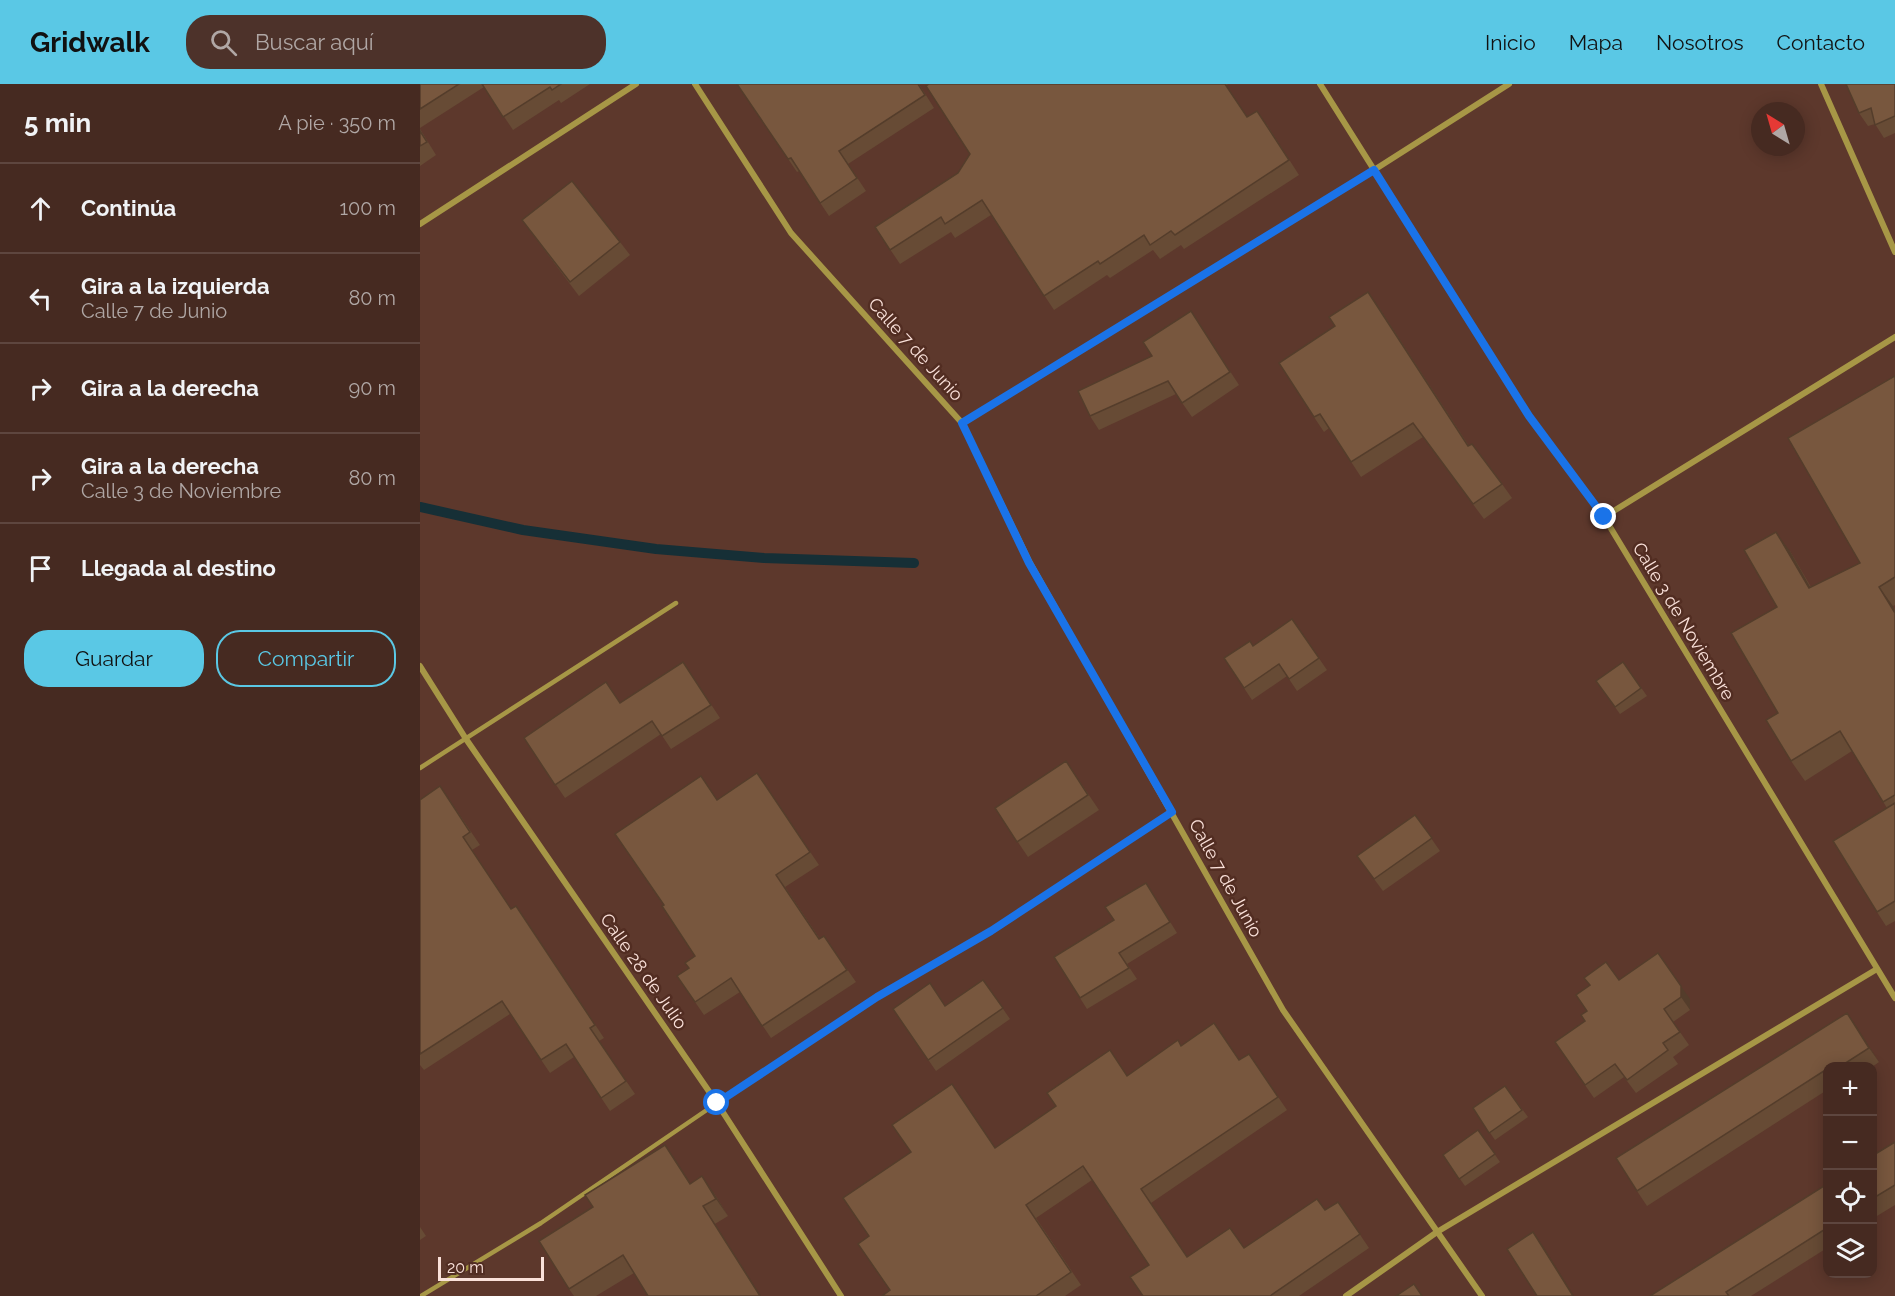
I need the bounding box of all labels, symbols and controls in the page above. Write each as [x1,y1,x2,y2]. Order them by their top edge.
search box [186,15,606,69]
text: Gridwalk [30,26,150,59]
icon: search [207,26,240,59]
text: Buscar aquí [255,29,374,55]
text: Inicio [1485,30,1536,55]
text: Mapa [1569,30,1623,55]
text: Nosotros [1656,30,1744,55]
text: Contacto [1777,30,1865,55]
north arrow [1751,102,1805,156]
text: 5 min [24,108,91,138]
text: A pie · 350 m [278,111,396,135]
icon: ahead [24,192,57,225]
text: Continúa [81,195,176,221]
text: 100 m [339,196,396,220]
text: Gira a la izquierda [81,273,270,299]
icon: left [24,282,57,315]
text: 80 m [348,286,396,310]
street label: Calle 7 de Junio [864,293,968,405]
text: Calle 7 de Junio [81,299,227,323]
icon: right [24,372,57,405]
text: Gira a la derecha [81,375,259,401]
text: 90 m [349,376,396,400]
text: Gira a la derecha [81,453,259,479]
icon: right [24,462,57,495]
text: 80 m [348,466,396,490]
text: Calle 3 de Noviembre [81,479,281,503]
route end [1590,503,1616,529]
street label: Calle 3 de Noviembre [1629,538,1740,704]
icon: arrive [24,552,57,585]
text: Llegada al destino [81,555,276,581]
button: Guardar [24,630,204,687]
button: Compartir [216,630,396,687]
street label: Calle 7 de Junio [1185,815,1267,941]
street label: Calle 28 de Julio [596,909,692,1033]
map controls [1823,1062,1877,1278]
button: + [1823,1062,1877,1116]
route start [703,1089,729,1115]
button: − [1823,1116,1877,1170]
button: locate [1823,1170,1877,1224]
button: layers [1823,1224,1877,1278]
scale bar [438,1254,544,1282]
text: 20 m [447,1258,484,1277]

